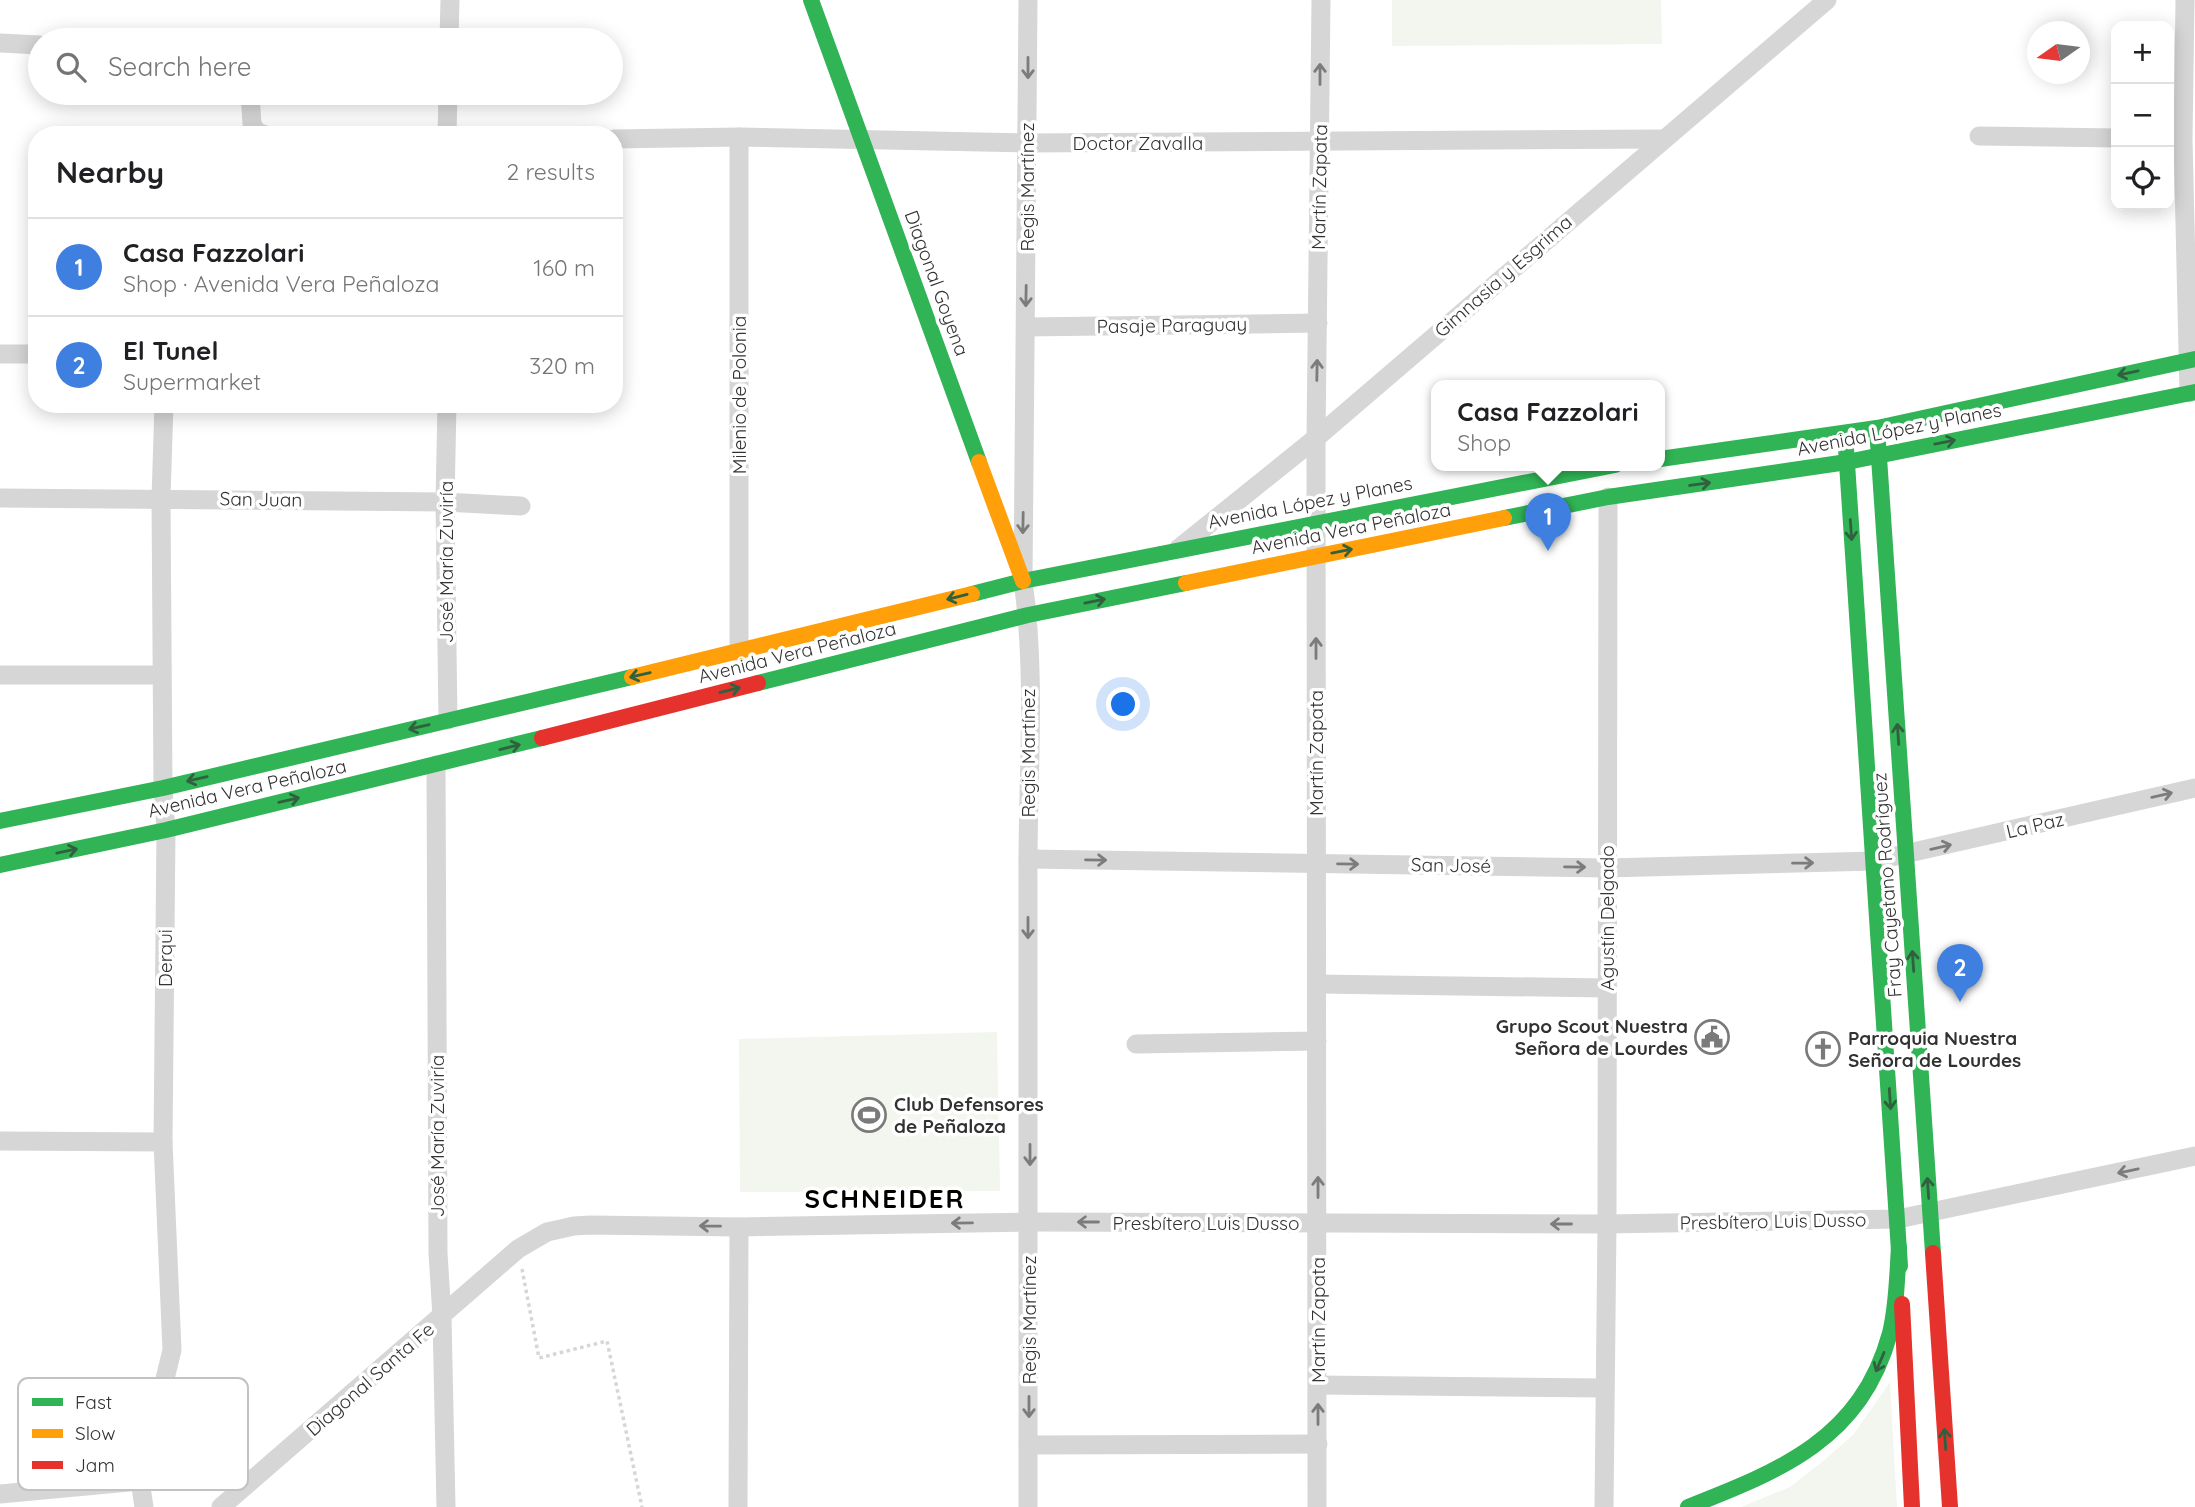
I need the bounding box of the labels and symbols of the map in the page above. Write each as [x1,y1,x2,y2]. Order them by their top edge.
north arrow [2027,21,2090,84]
one-way arrow [1021,56,1035,79]
one-way arrow [1313,63,1327,86]
street label: Regis Martínez [1015,122,1039,252]
street label: Martín Zapata [1306,124,1332,250]
street label: Doctor Zavalla [1073,131,1203,155]
street label: Diagonal Goyena [900,207,974,359]
street label: Gimnasia y Esgrima [1429,210,1577,342]
one-way arrow [1020,284,1033,307]
street label: Pasaje Paraguay [1097,312,1247,338]
street label: Milenio de Polonia [727,316,751,474]
one-way arrow [1310,358,1324,381]
one-way arrow [2117,367,2140,381]
street label: Avenida López y Planes [1795,397,2003,461]
one-way arrow [1933,435,1956,449]
street label: Avenida López y Planes [1206,470,1414,534]
one-way arrow [1688,477,1711,490]
street label: José María Zuviría [434,481,458,643]
street label: San Juan [220,486,302,512]
pin: 1 [1525,493,1571,551]
street label: Avenida Vera Peñaloza [1249,497,1453,559]
one-way arrow [1017,511,1030,534]
one-way arrow [1845,518,1858,541]
one-way arrow [1330,544,1353,558]
one-way arrow [946,592,968,605]
one-way arrow [1083,594,1105,607]
street label: Avenida Vera Peñaloza [696,616,898,688]
one-way arrow [1309,637,1323,660]
one-way arrow [629,669,652,682]
one-way arrow [718,683,741,696]
your location [1106,687,1140,721]
street label: Regis Martínez [1016,688,1040,818]
street label: Martín Zapata [1304,690,1328,816]
one-way arrow [408,721,431,734]
one-way arrow [1891,723,1904,745]
one-way arrow [498,740,521,753]
street label: Avenida Vera Peñaloza [145,753,349,823]
street label: Fray Cayetano Rodríguez [1867,772,1907,998]
one-way arrow [187,774,209,787]
one-way arrow [2150,788,2173,802]
one-way arrow [277,793,300,807]
street label: La Paz [2004,807,2066,843]
one-way arrow [1929,840,1952,853]
one-way arrow [55,843,78,857]
street label: Agustín Delgado [1595,845,1619,991]
street label: San José [1411,852,1491,878]
one-way arrow [1084,853,1107,867]
one-way arrow [1791,856,1814,870]
one-way arrow [1336,857,1359,871]
one-way arrow [1564,860,1587,874]
one-way arrow [1021,916,1035,939]
street label: Derqui [153,929,177,987]
pin: 2 [1937,944,1983,1002]
one-way arrow [1906,950,1919,972]
place label: Grupo Scout Nuestra Señora de Lourdes [1496,1014,1688,1060]
public building icon: Grupo Scout Nuestra Señora de Lourdes [1693,1018,1731,1056]
place label: Parroquia Nuestra Señora de Lourdes [1848,1026,2021,1072]
church icon: Parroquia Nuestra Señora de Lourdes [1804,1030,1842,1068]
street label: José María Zuviría [425,1055,449,1217]
one-way arrow [1884,1088,1897,1110]
place label: Club Defensores de Peñaloza [894,1092,1044,1138]
sports icon: Club Defensores de Peñaloza [850,1096,888,1134]
one-way arrow [1023,1143,1037,1166]
one-way arrow [2117,1165,2140,1178]
one-way arrow [1311,1176,1325,1199]
one-way arrow [1921,1177,1934,1199]
district label: SCHNEIDER [805,1182,965,1215]
street label: Presbítero Luis Dusso [1679,1207,1867,1235]
street label: Presbítero Luis Dusso [1113,1211,1299,1235]
one-way arrow [1077,1215,1100,1229]
one-way arrow [951,1216,974,1230]
one-way arrow [1549,1217,1572,1231]
one-way arrow [699,1220,722,1233]
street label: Regis Martínez [1017,1255,1041,1385]
street label: Martín Zapata [1306,1257,1330,1383]
street label: Diagonal Santa Fe [301,1317,439,1441]
one-way arrow [1873,1351,1886,1372]
legend [18,1378,248,1490]
text: Fast [75,1390,112,1414]
one-way arrow [1022,1395,1036,1418]
one-way arrow [1311,1403,1325,1426]
text: Slow [75,1421,116,1445]
one-way arrow [1939,1428,1952,1451]
text: Jam [75,1453,115,1477]

